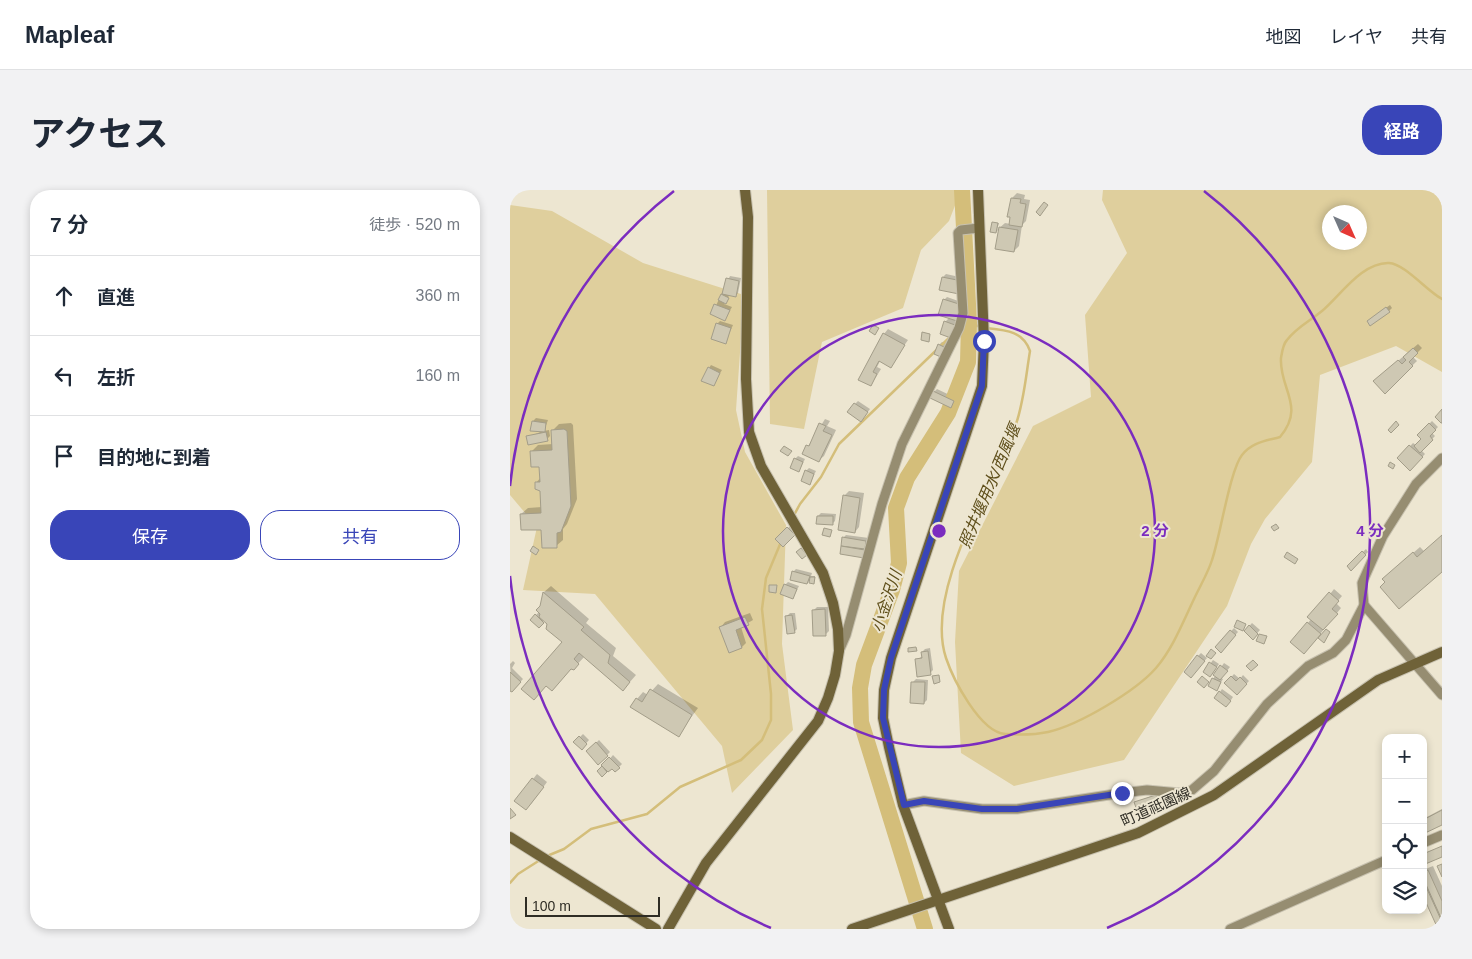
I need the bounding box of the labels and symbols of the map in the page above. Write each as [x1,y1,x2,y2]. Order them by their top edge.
north arrow [1322,205,1367,250]
route start [973,330,996,353]
water label: 照井堰用水/西風堰 [956,419,1024,550]
centre of rings [930,522,948,540]
text: 2 分 [1141,522,1169,539]
text: 4 分 [1356,522,1384,539]
water label: 小金沢川 [869,566,905,634]
route end [1111,782,1134,805]
street label: 町道祗園線 [1118,784,1194,830]
scale bar [525,894,660,917]

